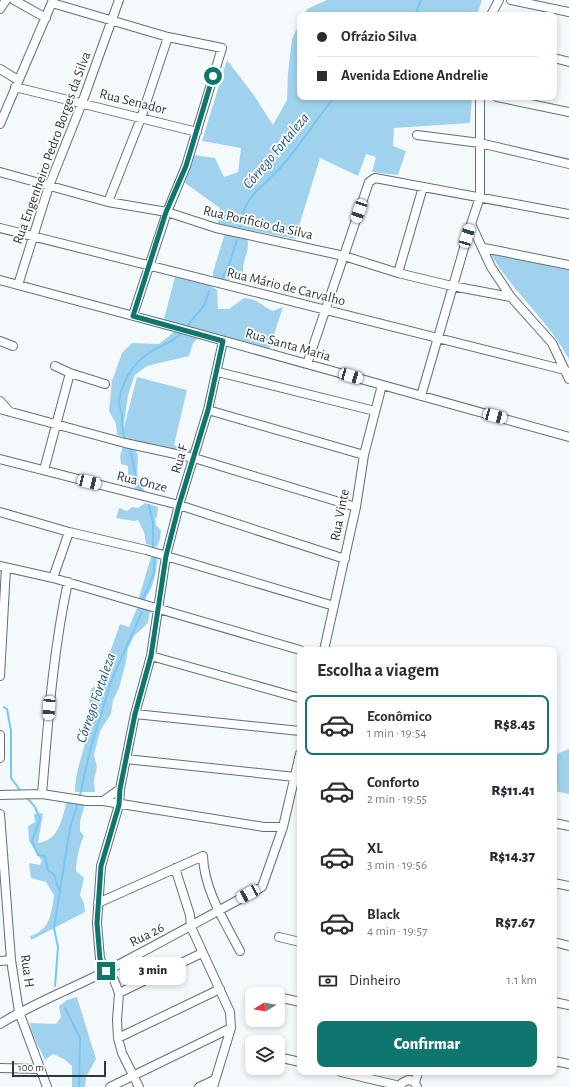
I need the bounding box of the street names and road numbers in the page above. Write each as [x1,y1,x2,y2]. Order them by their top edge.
street label: Rua Engenheiro Pedro Borges da Silva [11,49,94,246]
street label: Rua Senador [98,87,168,117]
street label: Rua Porificio da Silva [202,204,315,243]
street label: Rua Mário de Carvalho [225,265,347,309]
street label: Rua Santa Maria [244,326,333,364]
street label: Rua F [169,442,191,475]
street label: Rua Onze [115,469,169,495]
street label: Rua Vinte [328,488,352,542]
street label: Rua 26 [128,921,166,949]
street label: Rua H [18,954,36,988]

